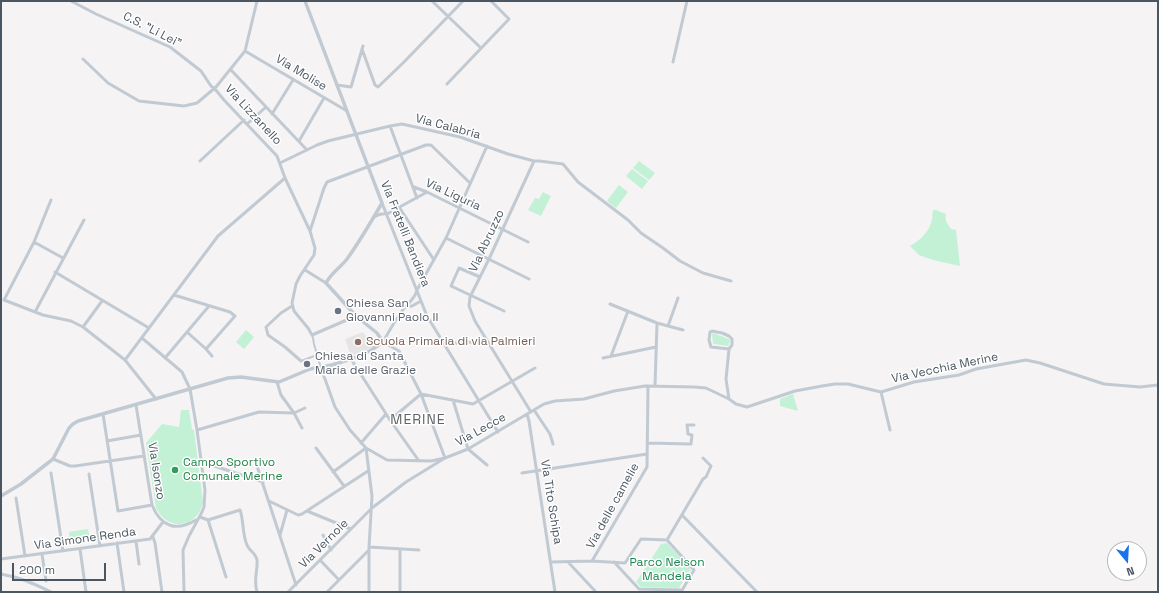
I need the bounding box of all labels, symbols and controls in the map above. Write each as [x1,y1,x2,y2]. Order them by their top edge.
street label: C.S. "Li Lei" [120,9,184,51]
street label: Via Molise [273,52,329,94]
street label: Via Lizzanello [221,82,285,148]
street label: Via Calabria [414,111,482,143]
street label: Via Liguria [423,176,483,214]
street label: Via Fratelli Bandiera [377,179,433,289]
street label: Via Abruzzo [466,208,508,274]
place label: Chiesa San Giovanni Paolo II [346,297,438,325]
marker: Chiesa San Giovanni Paolo II [333,306,343,316]
place label: Scuola Primaria di via Palmieri [366,335,535,349]
marker: Scuola Primaria di via Palmieri [353,337,363,347]
place label: Chiesa di Santa Maria delle Grazie [315,350,416,378]
street label: Via Vecchia Merine [890,350,1000,386]
marker: Chiesa di Santa Maria delle Grazie [302,359,312,369]
street label: Via Lecce [453,410,509,450]
district label: MERINE [390,412,446,428]
street label: Via Isonzo [144,441,168,501]
place label: Campo Sportivo Comunale Merine [183,456,282,484]
street label: Via Tito Schipa [537,459,565,545]
street label: Via delle camelie [583,461,643,551]
marker: Campo Sportivo Comunale Merine [170,465,180,475]
street label: Via Vernole [296,516,352,572]
street label: Via Simone Renda [33,525,137,553]
north arrow [1107,541,1147,581]
scale bar [14,555,108,581]
park label: Parco Nelson Mandela [629,556,705,584]
text: 200 m [19,562,55,578]
text: N [1125,564,1136,579]

